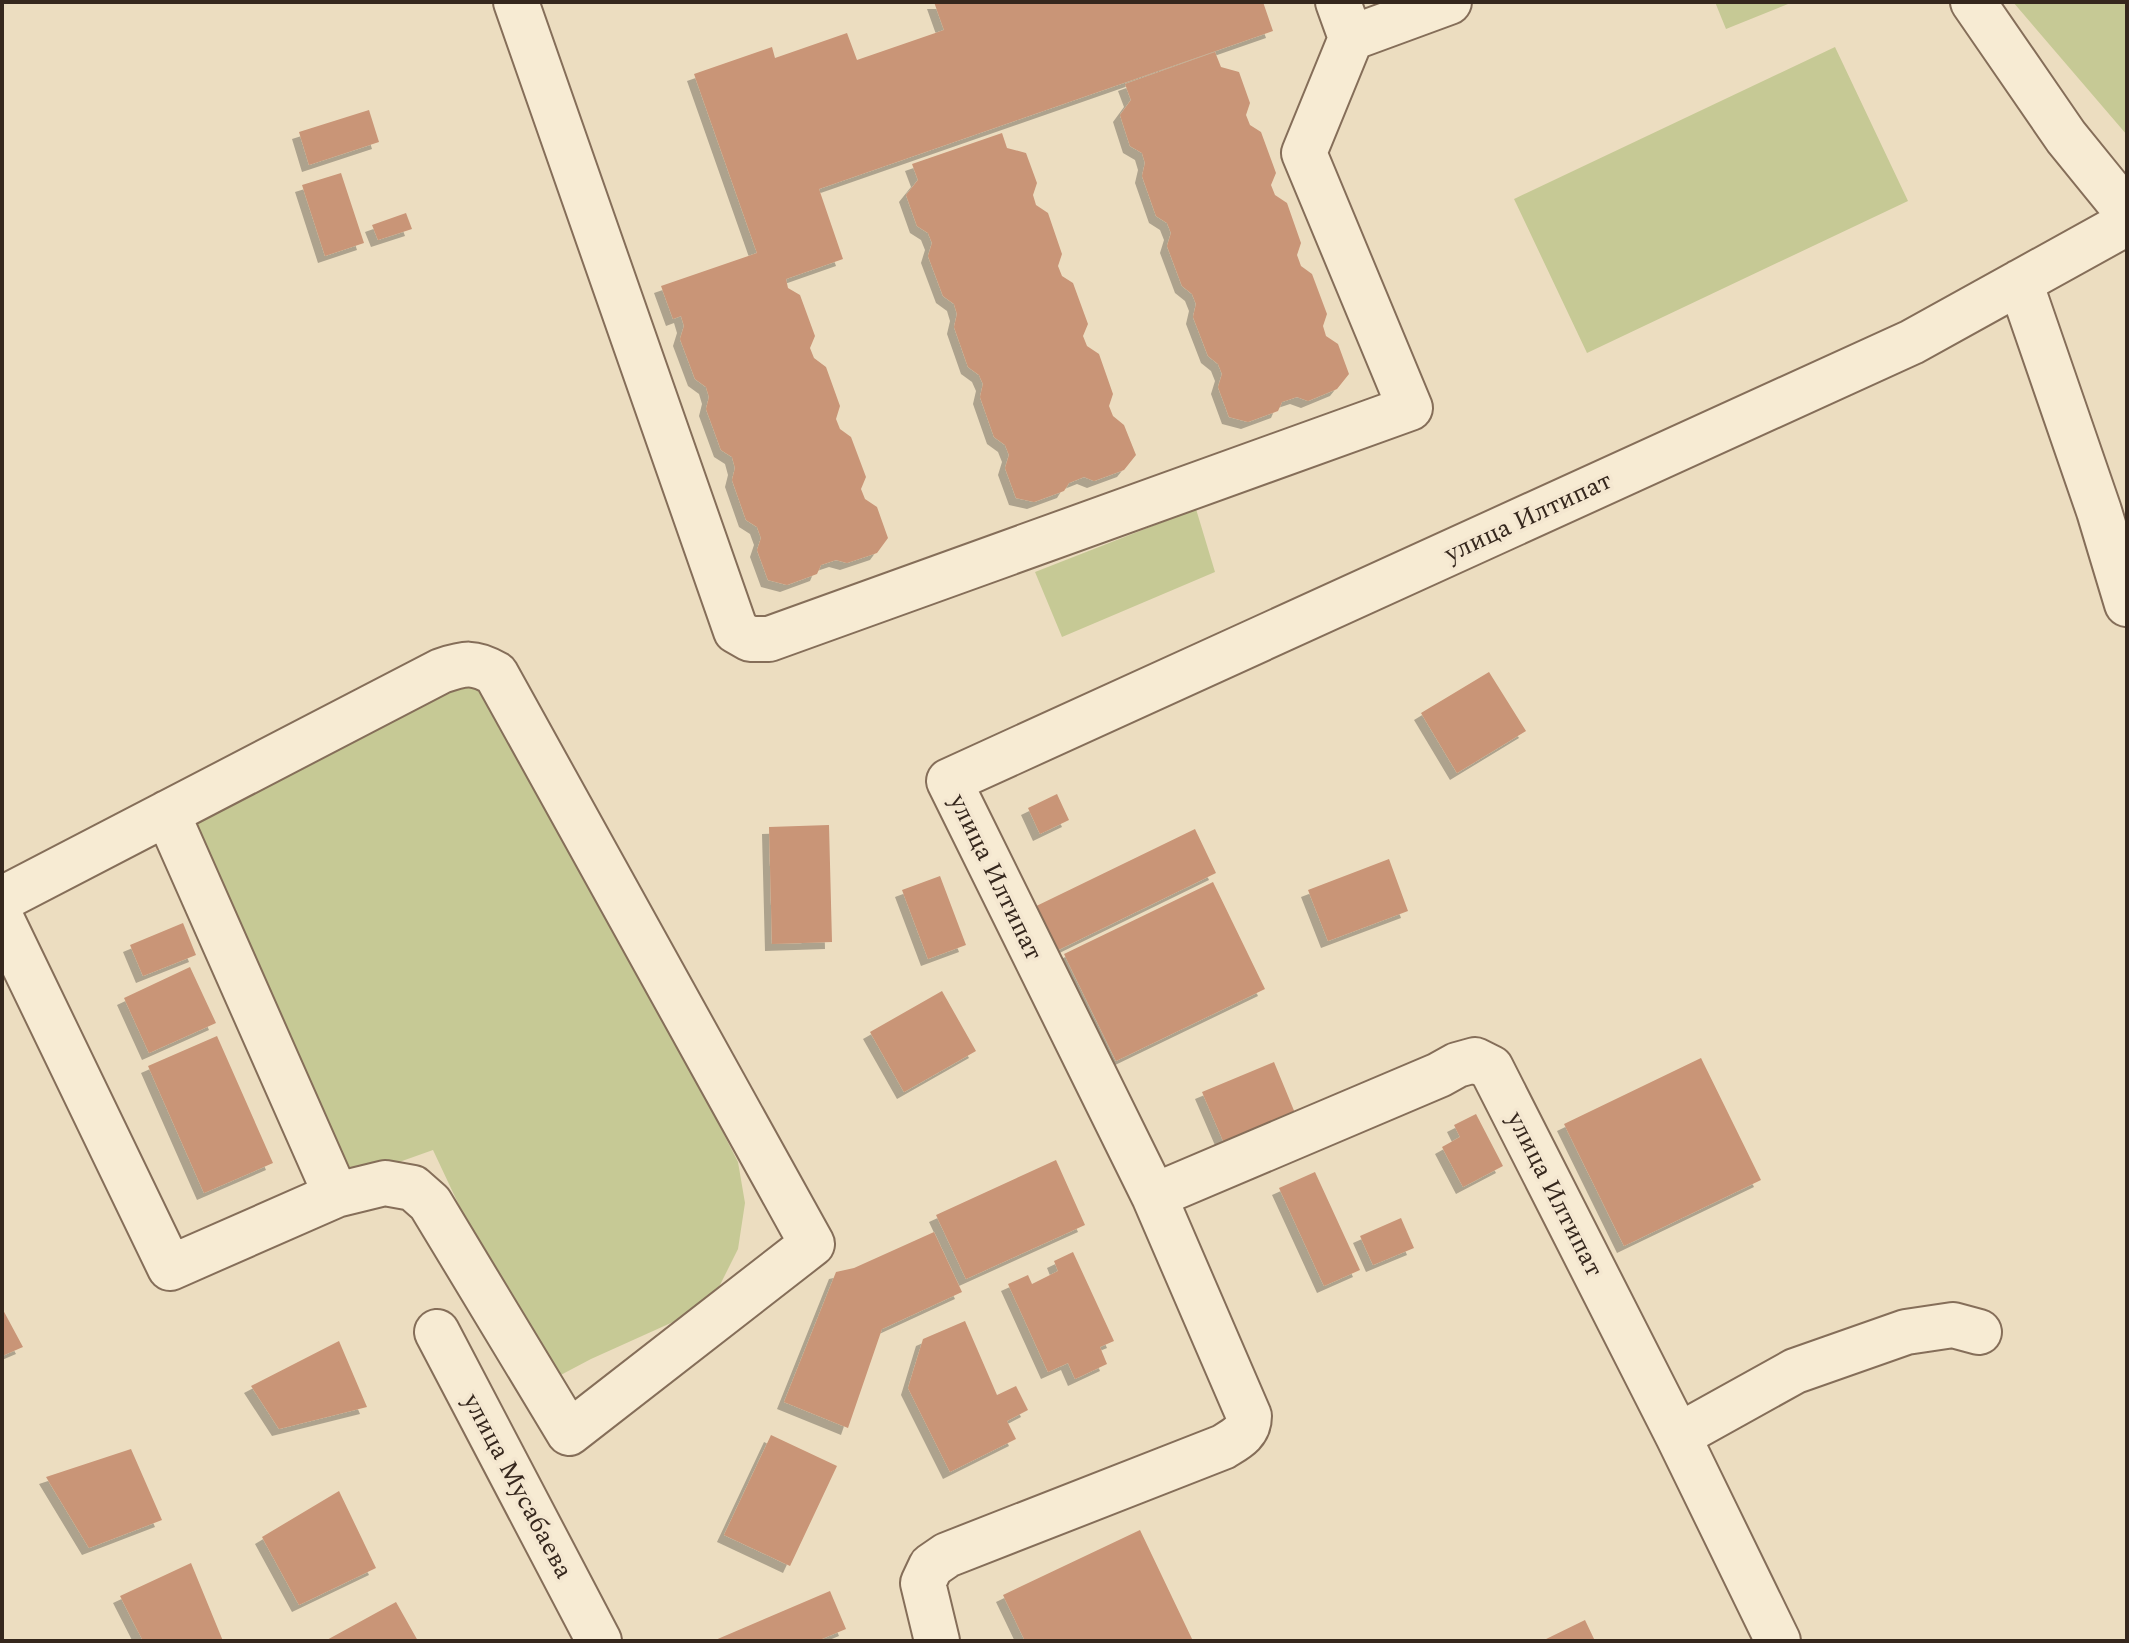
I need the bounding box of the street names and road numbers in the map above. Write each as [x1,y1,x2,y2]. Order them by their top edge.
street label: улица Илтипат [1437,461,1619,574]
street label: улица Илтипат [938,786,1054,967]
street label: улица Илтипат [1496,1103,1614,1284]
street label: улица Мусабаева [452,1385,584,1586]

